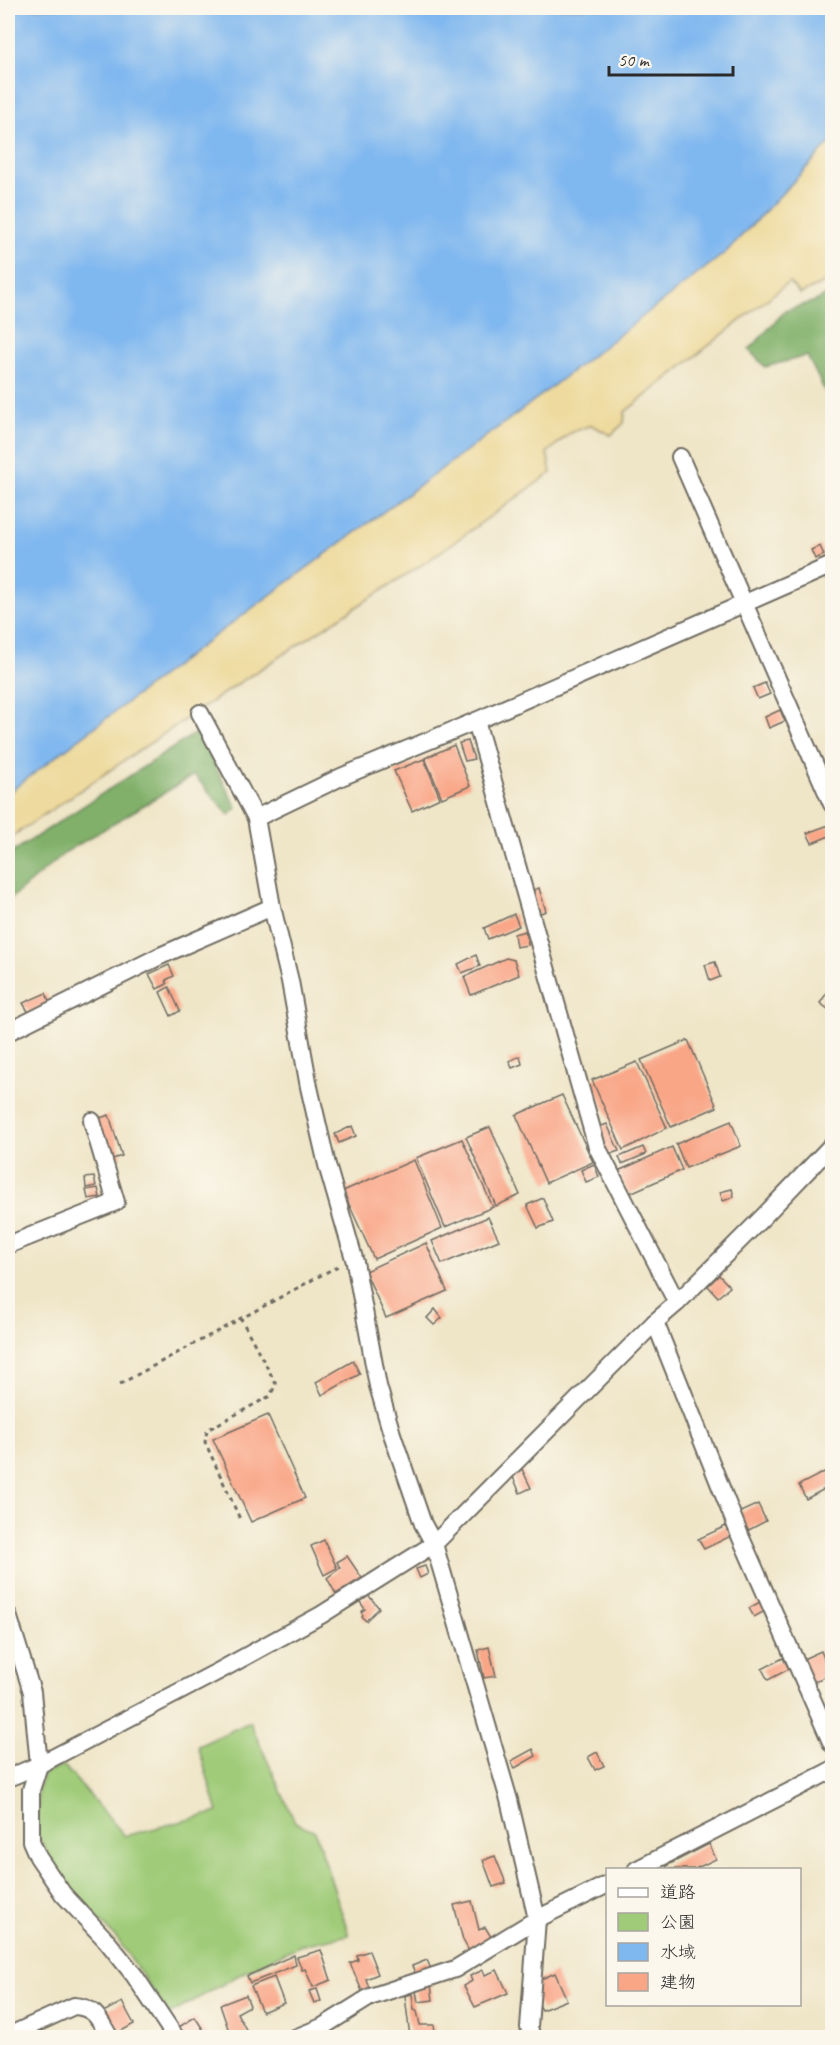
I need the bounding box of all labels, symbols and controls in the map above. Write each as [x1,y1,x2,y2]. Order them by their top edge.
scale bar [609,39,734,77]
text: 50 m [618,49,651,71]
legend [606,1868,801,2006]
text: 道路 [660,1881,696,1903]
text: 公園 [660,1911,696,1933]
text: 水域 [660,1941,696,1963]
text: 建物 [660,1971,696,1993]

